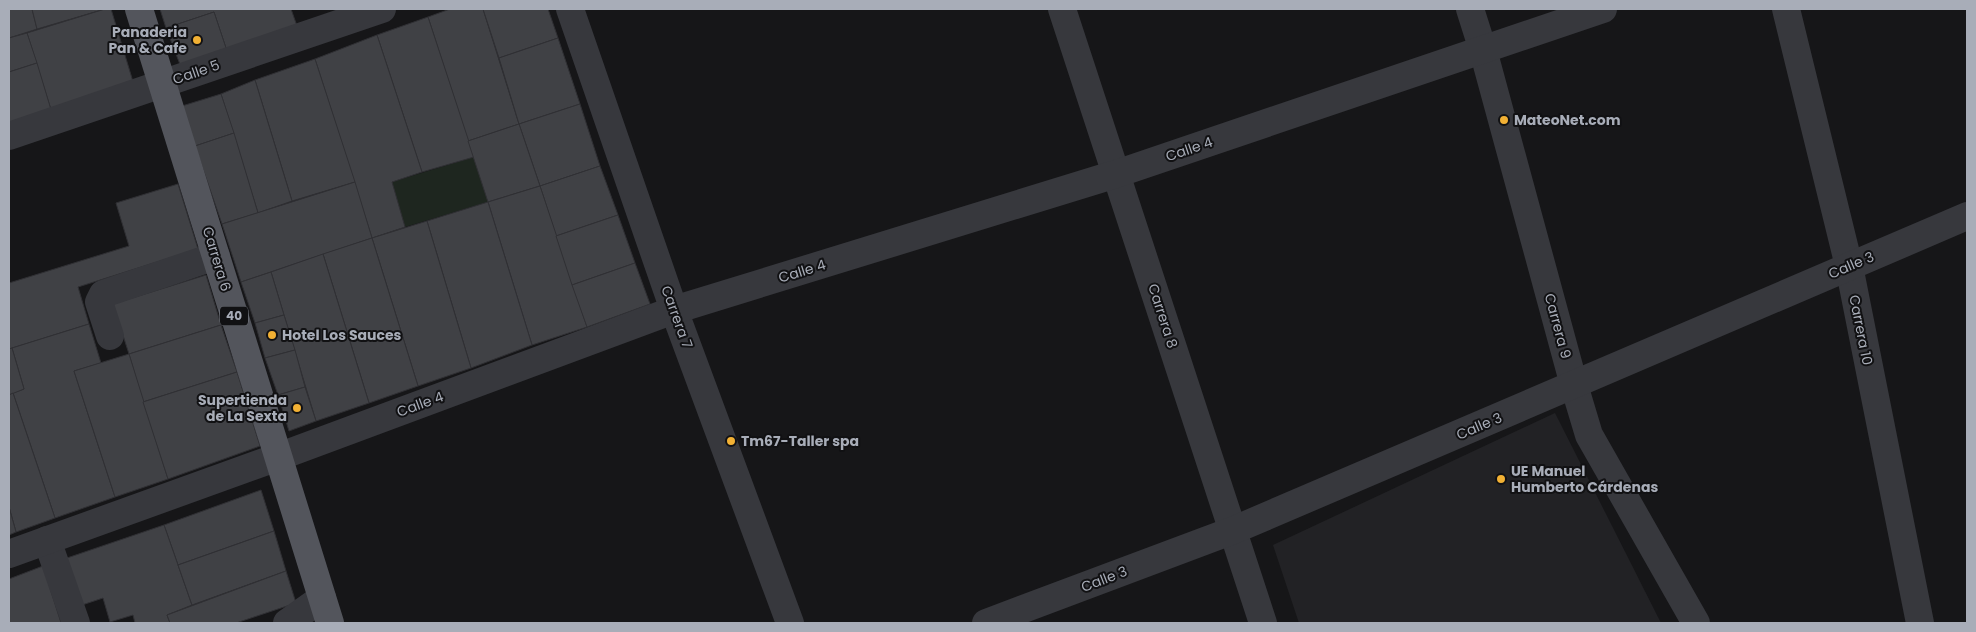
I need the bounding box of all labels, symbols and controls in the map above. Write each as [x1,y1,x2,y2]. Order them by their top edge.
place label: Panaderia Pan & Cafe [108,22,187,58]
marker: Panaderia Pan & Cafe [191,34,203,46]
street label: Calle 5 [170,55,222,89]
place label: MateoNet.com [1514,110,1621,130]
marker: MateoNet.com [1498,114,1510,126]
street label: Calle 4 [1163,132,1215,166]
street label: Carrera 6 [198,224,236,294]
street label: Calle 3 [1825,246,1877,284]
street label: Calle 4 [776,254,828,288]
street label: Carrera 8 [1143,281,1183,351]
street label: Carrera 7 [656,283,698,352]
street label: Carrera 9 [1540,291,1576,361]
street label: Carrera 10 [1844,293,1878,367]
road number: 40 [220,306,248,326]
place label: Hotel Los Sauces [282,325,402,345]
marker: Hotel Los Sauces [266,329,278,341]
street label: Calle 4 [394,386,446,422]
place label: Supertienda de La Sexta [198,390,287,426]
marker: Supertienda de La Sexta [291,402,303,414]
street label: Calle 3 [1453,407,1505,445]
place label: Tm67-Taller spa [741,431,859,451]
marker: Tm67-Taller spa [725,435,737,447]
place label: UE Manuel Humberto Cárdenas [1511,461,1658,497]
marker: UE Manuel Humberto Cárdenas [1495,473,1507,485]
street label: Calle 3 [1078,561,1130,597]

